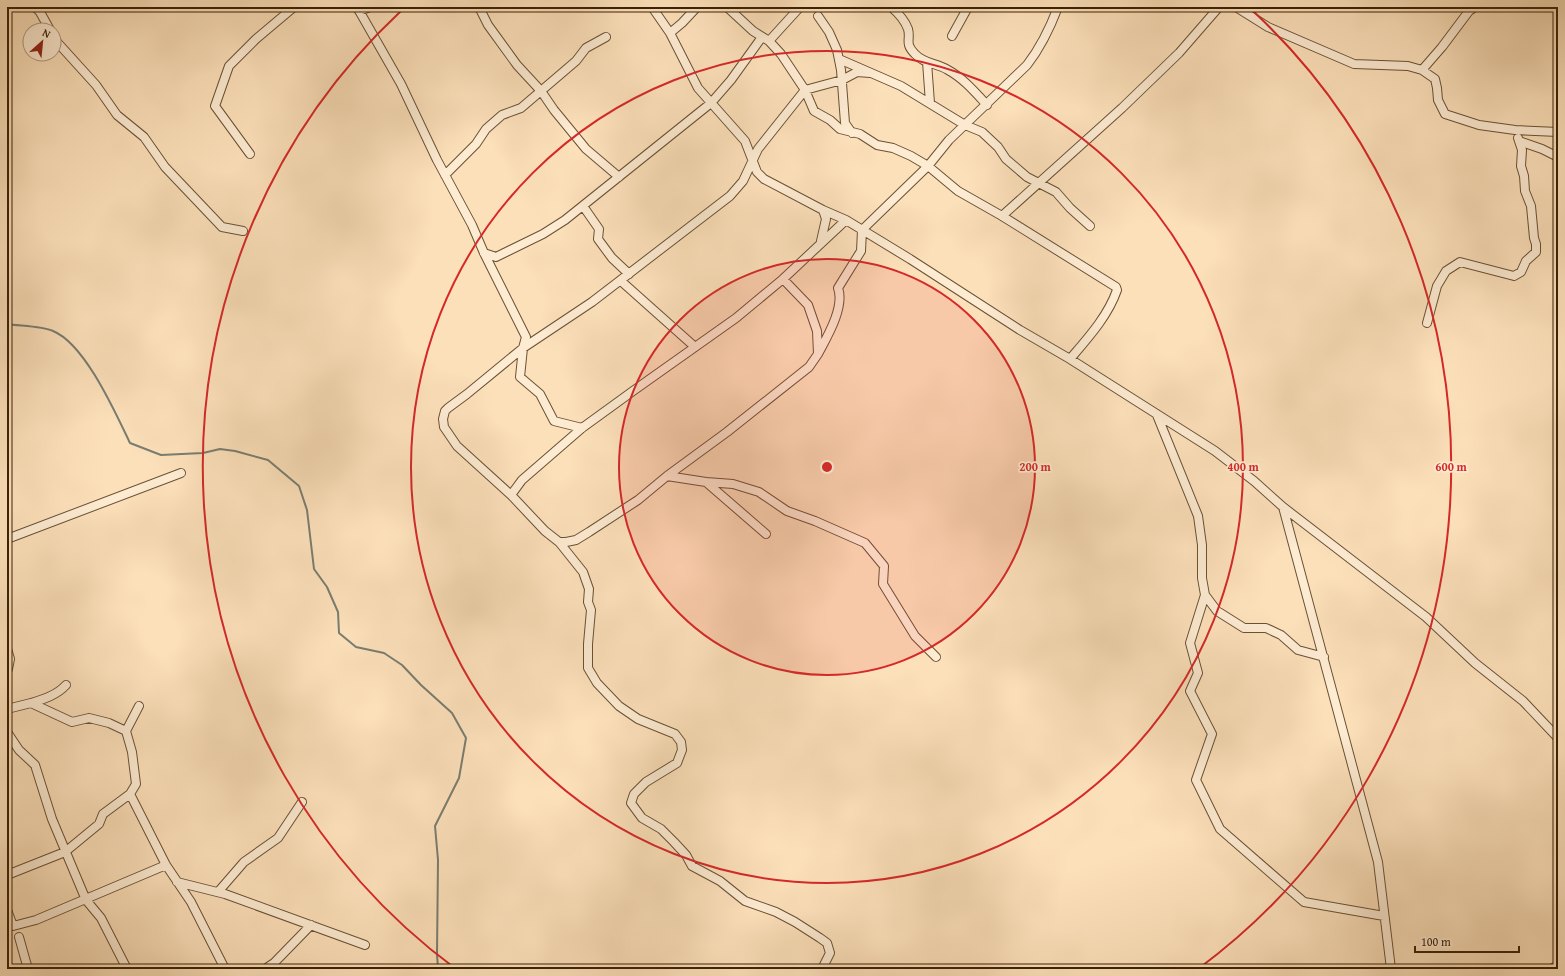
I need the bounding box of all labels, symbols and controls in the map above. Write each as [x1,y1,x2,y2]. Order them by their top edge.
north arrow [22,22,62,62]
text: N [40,24,54,42]
text: 200 m [1019,458,1052,475]
text: 400 m [1227,458,1260,475]
text: 600 m [1435,458,1468,475]
centre of rings [820,460,834,474]
scale bar [1415,928,1519,954]
text: 100 m [1421,933,1451,950]

